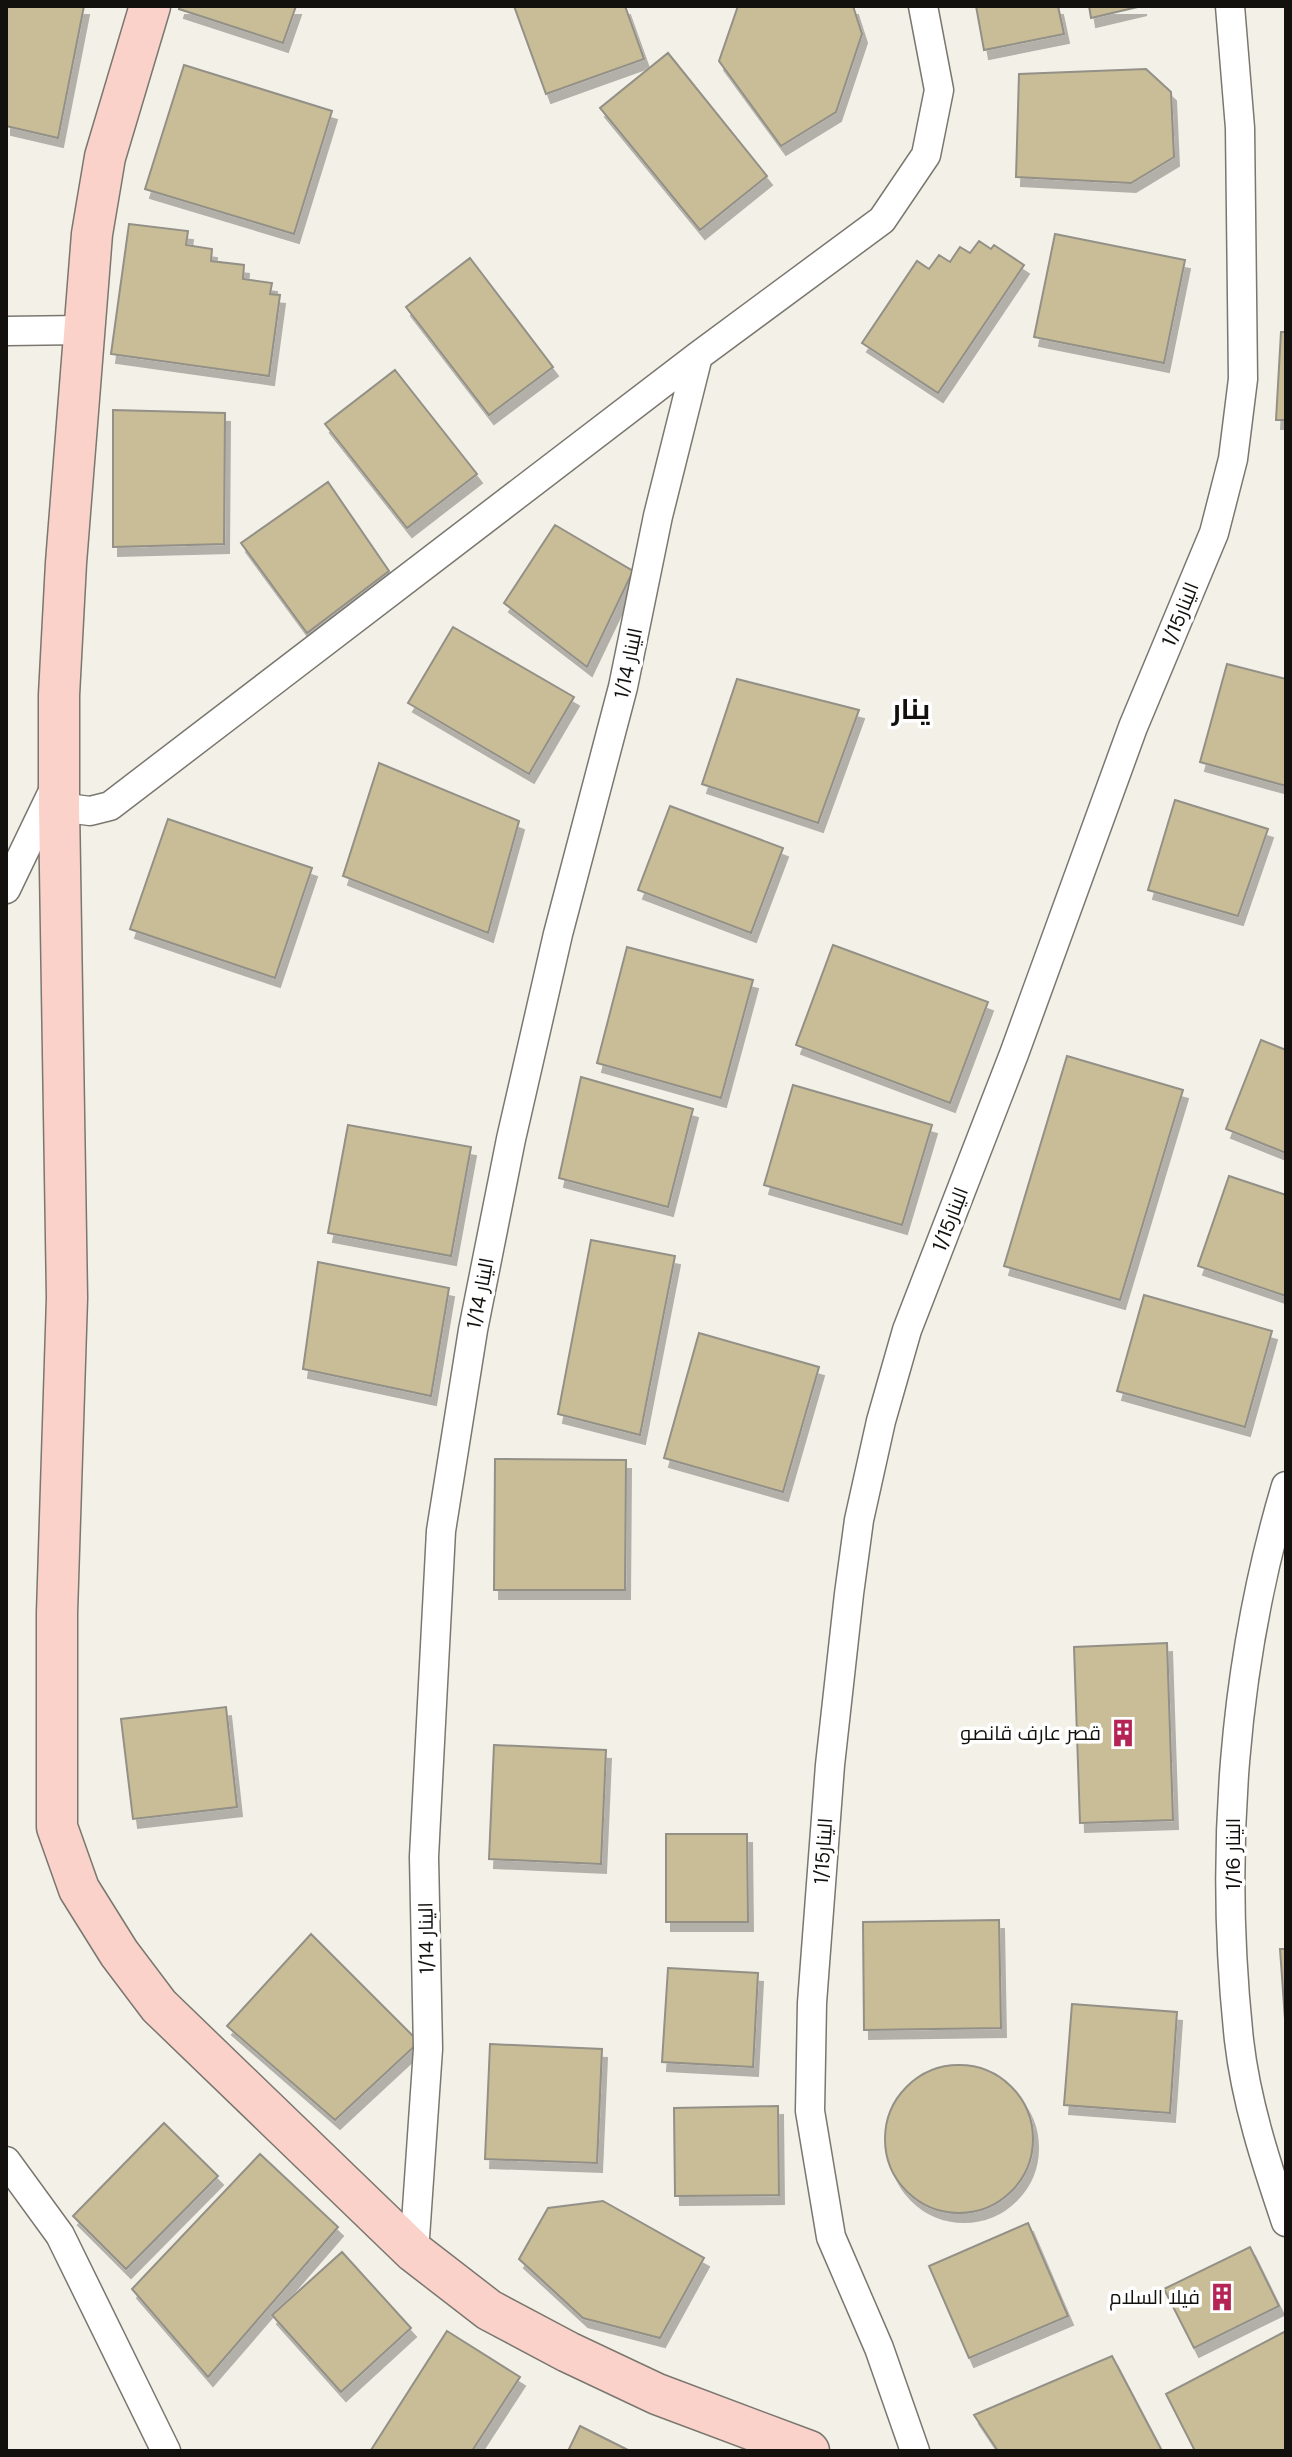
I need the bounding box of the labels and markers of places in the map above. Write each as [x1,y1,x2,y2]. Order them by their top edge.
building icon: قصر عارف قانصو [1108,1718,1138,1748]
place label: قصر عارف قانصو [960,1720,1101,1746]
building icon: فيلا السلام [1207,2282,1237,2312]
place label: فيلا السلام [1109,2284,1200,2311]

